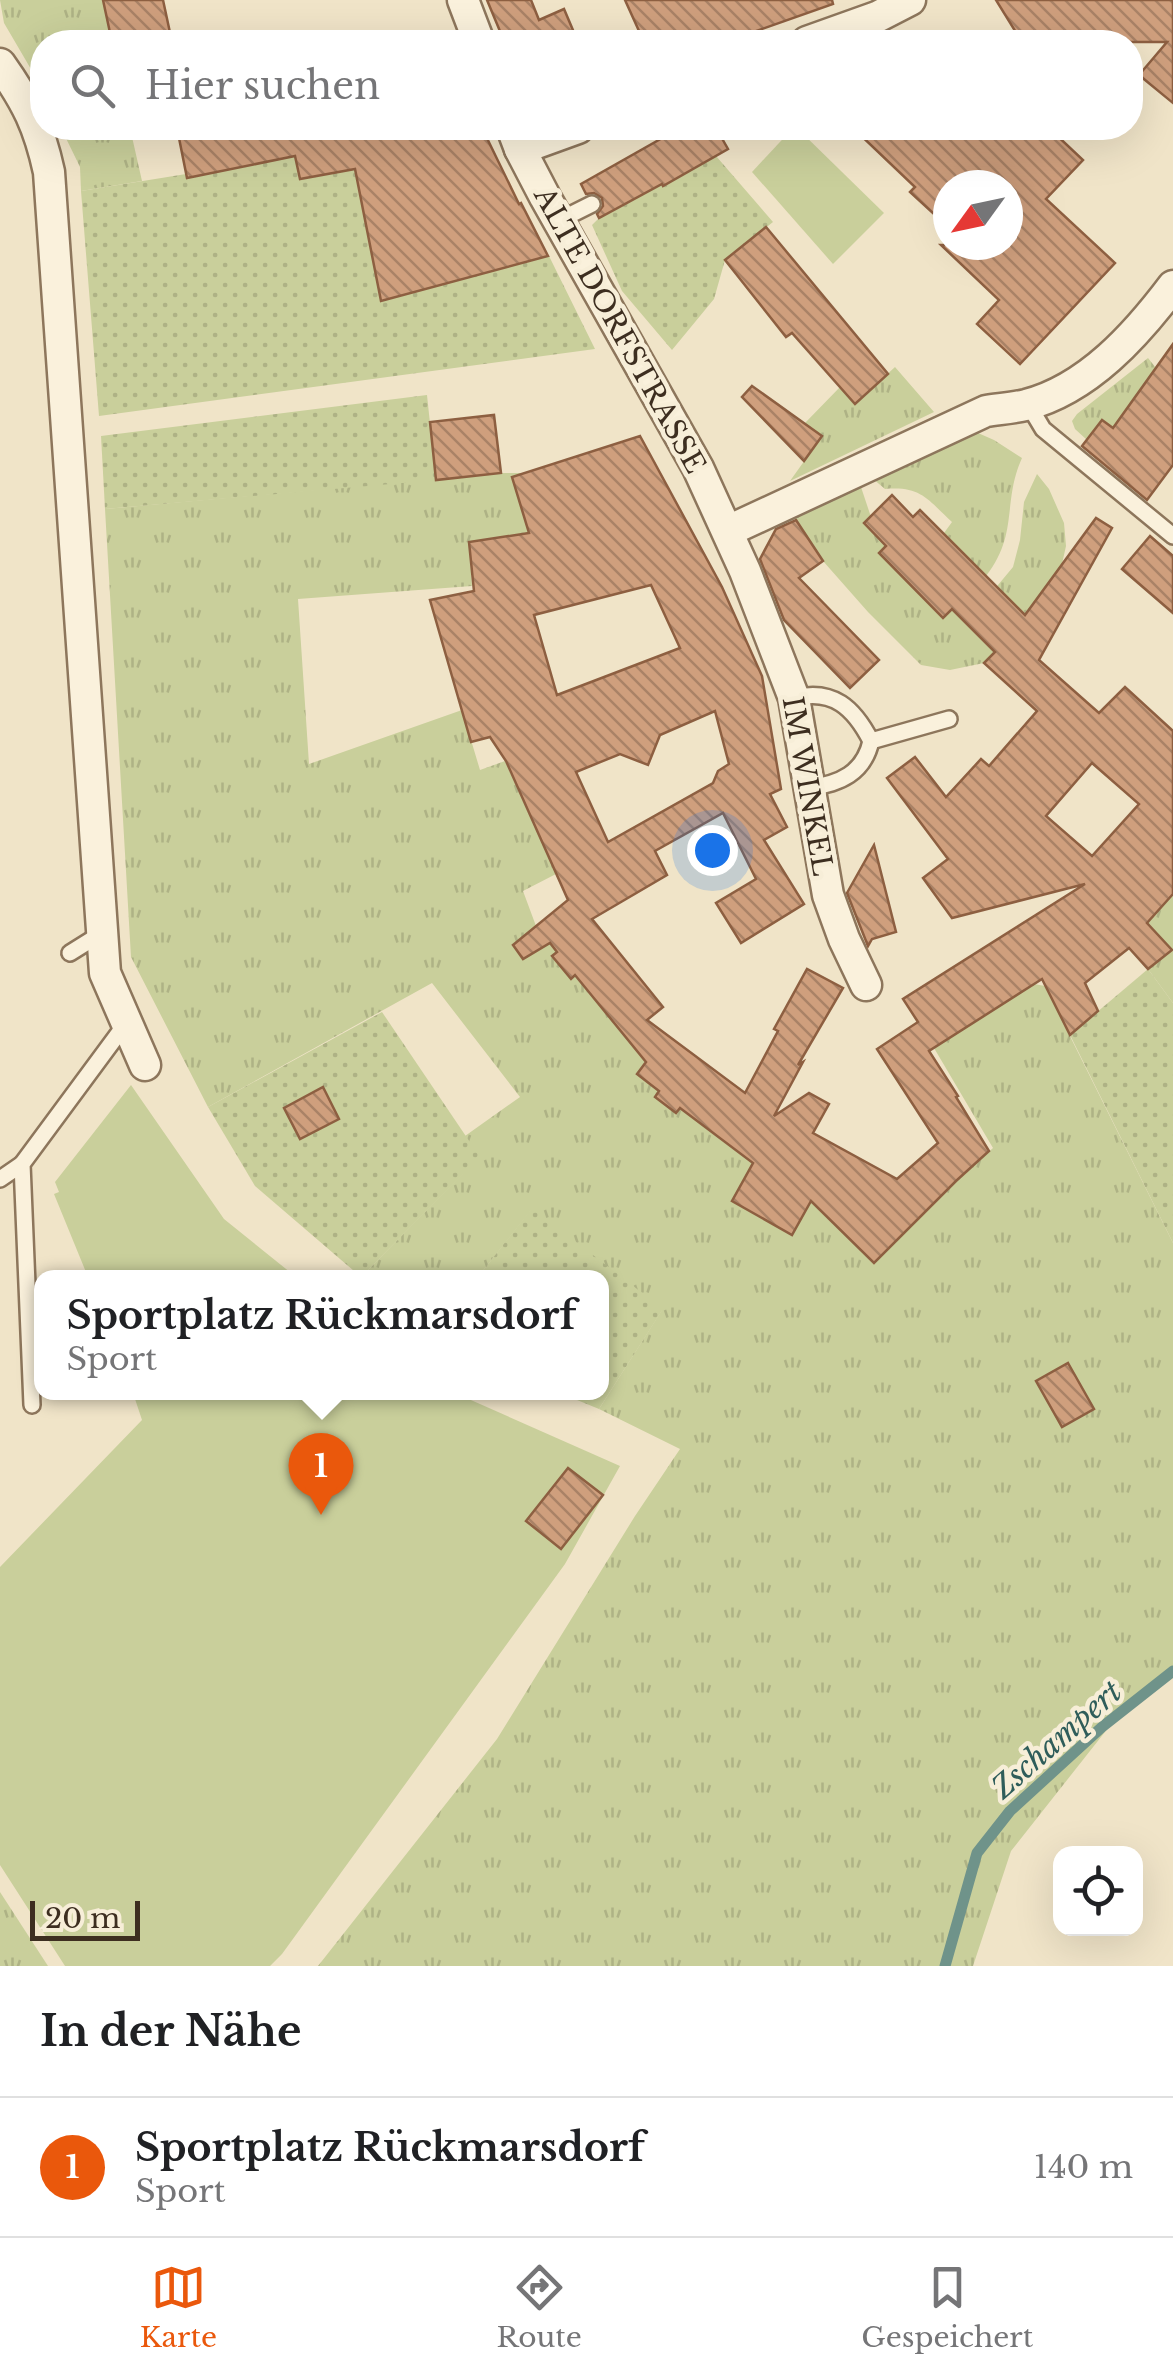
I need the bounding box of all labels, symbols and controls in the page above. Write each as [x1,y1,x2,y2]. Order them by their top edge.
search box [30,30,1143,140]
icon: search [65,58,120,113]
text: Hier suchen [145,62,380,109]
north arrow [933,170,1023,260]
street label: ALTE DORFSTRASSE [526,180,713,480]
street label: IM WINKEL [775,694,840,878]
your location [687,825,738,876]
popup [34,1270,609,1400]
text: Sportplatz Rückmarsdorf [67,1292,576,1339]
text: Sport [67,1339,157,1379]
pin: 1 [288,1432,354,1515]
water label: Zschampert [983,1673,1129,1807]
map controls [1053,1846,1143,1936]
button: locate [1053,1846,1143,1936]
scale bar [30,1896,140,1940]
text: 20 m [45,1901,120,1936]
text: In der Nähe [40,2005,302,2057]
text: Sportplatz Rückmarsdorf [135,2124,645,2171]
text: 1 [66,2147,79,2187]
text: 140 m [1034,2147,1133,2187]
text: Sport [135,2171,226,2211]
tab: Karte [140,2260,217,2355]
tab: Route [496,2260,582,2355]
tab: Gespeichert [861,2260,1033,2355]

